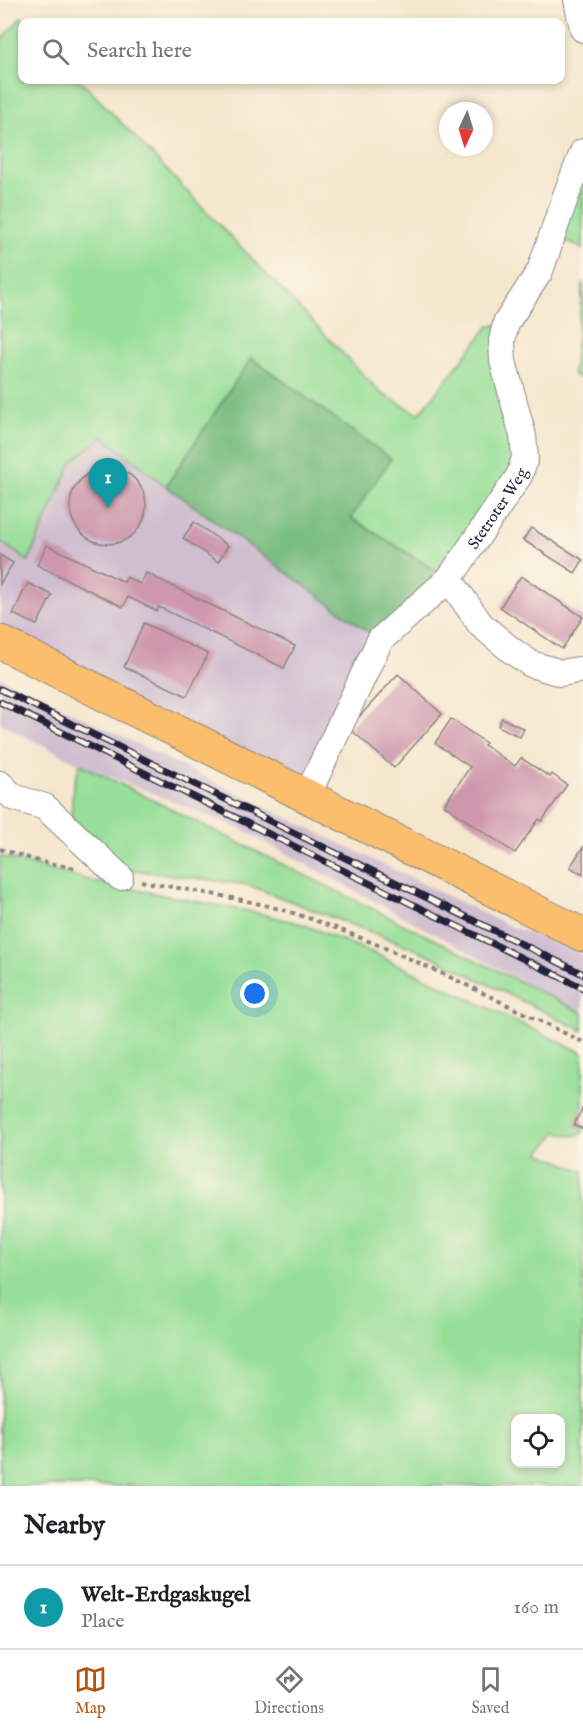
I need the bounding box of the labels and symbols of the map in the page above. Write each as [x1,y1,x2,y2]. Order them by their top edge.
north arrow [439,102,493,156]
pin: 1 [88,458,128,508]
street label: Stetroter Weg [464,466,533,554]
your location [240,979,269,1008]

